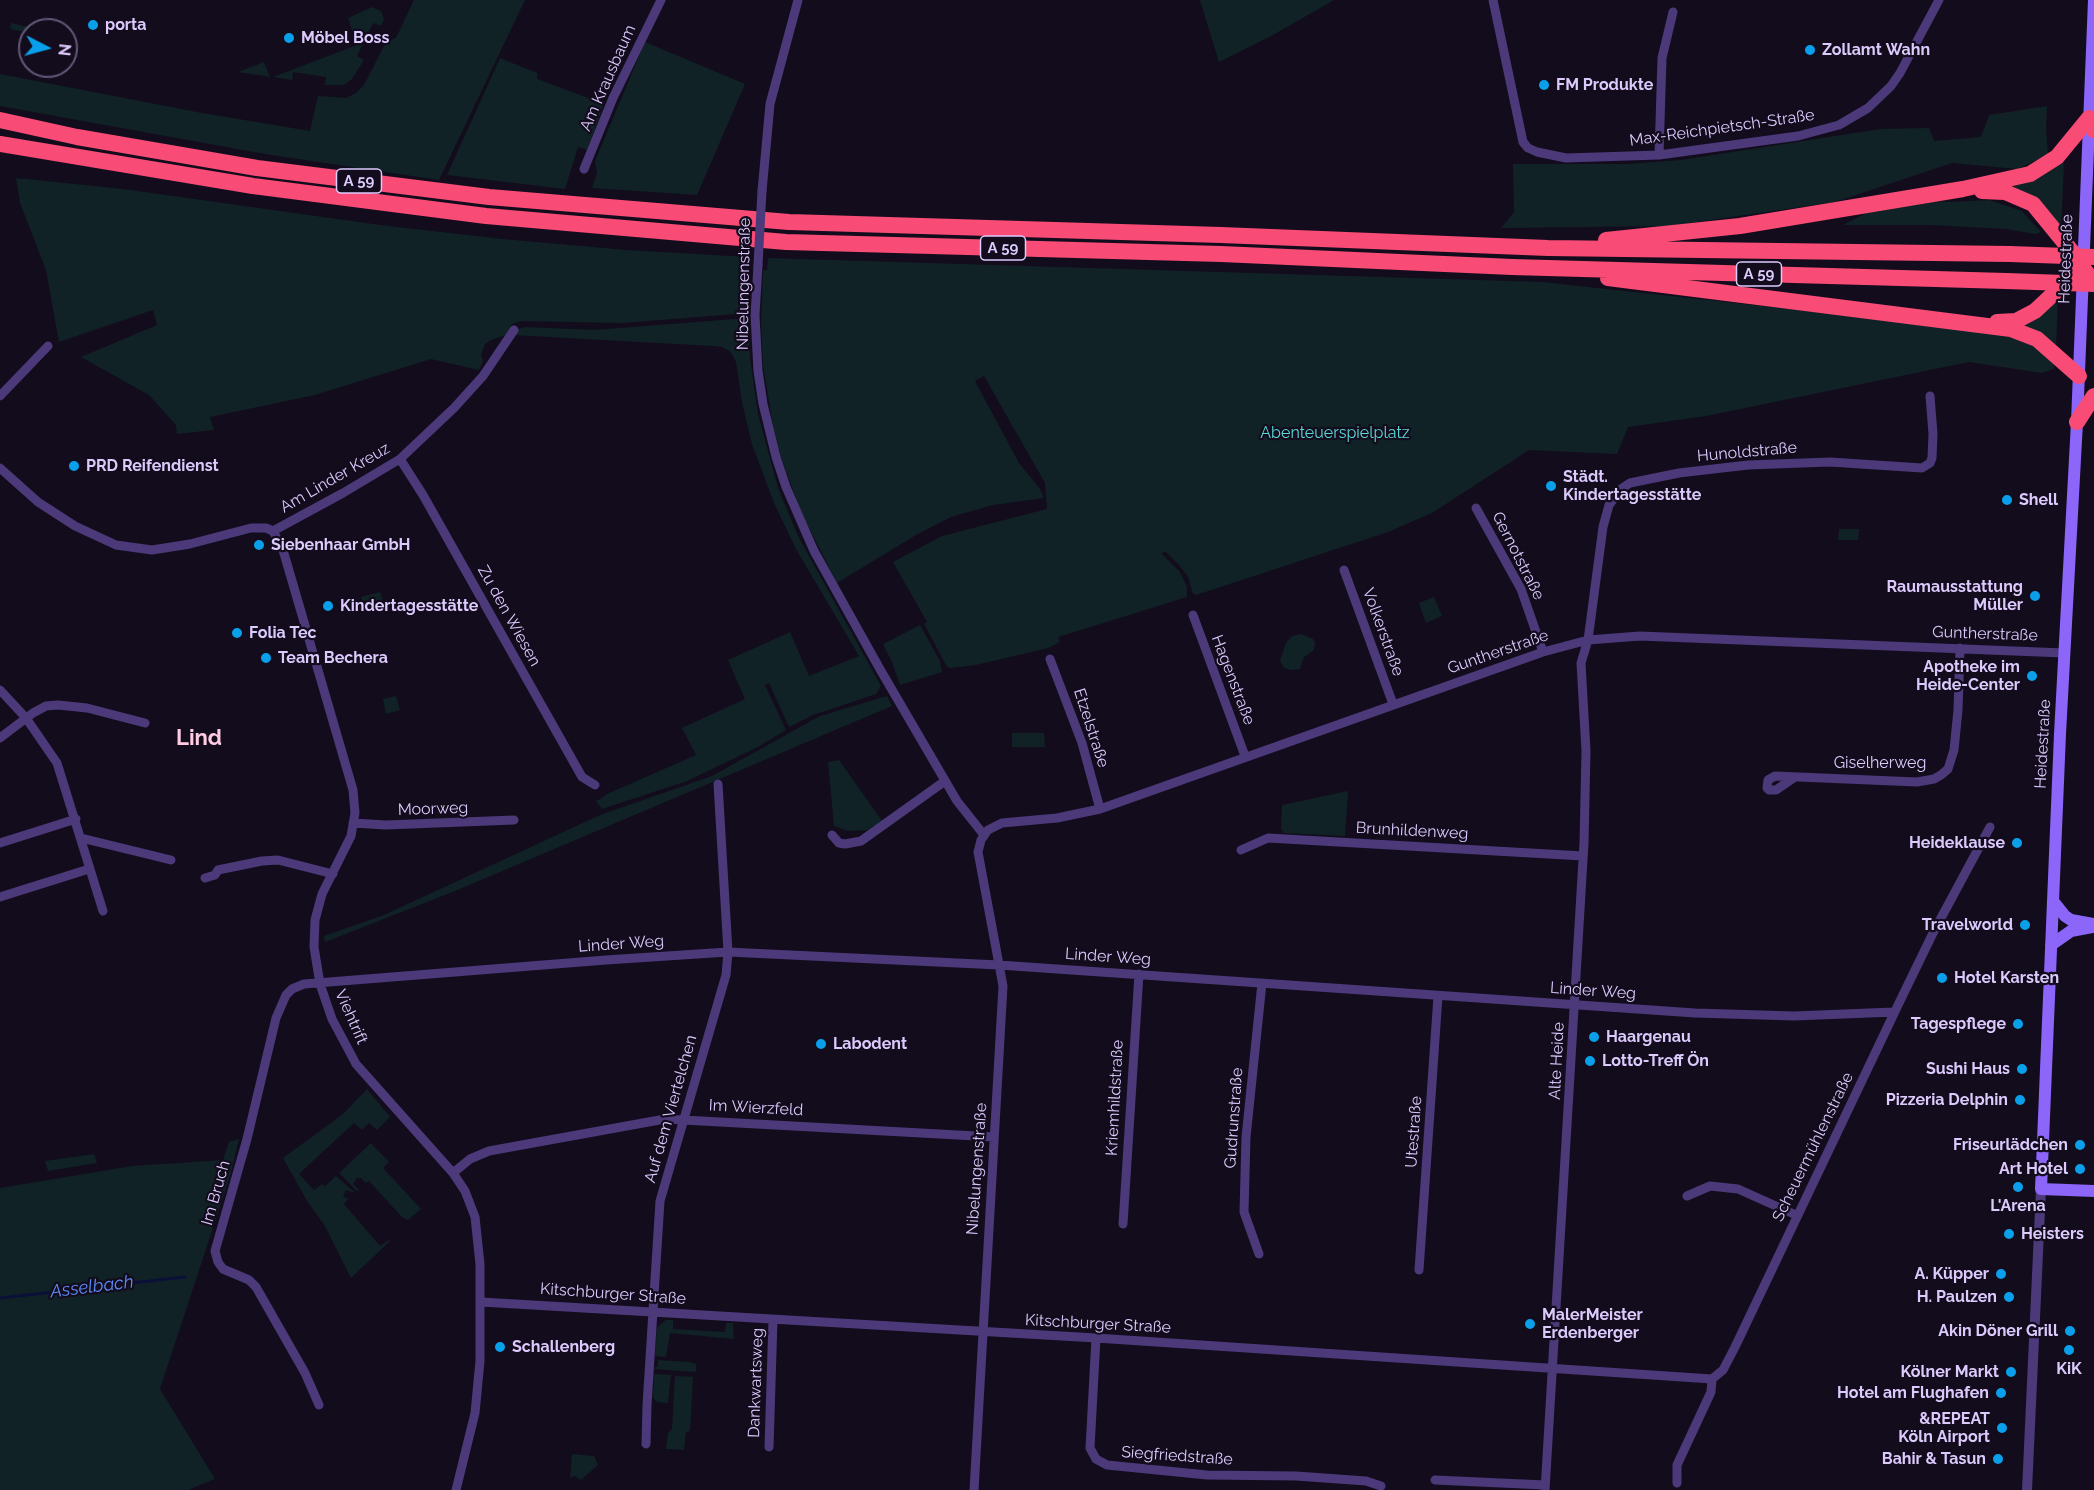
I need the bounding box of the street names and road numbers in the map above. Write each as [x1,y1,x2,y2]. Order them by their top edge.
street label: Am Krausbaum [576,22,640,134]
street label: Max-Reichpietsch-Straße [1628,106,1816,150]
road number: A 59 [336,169,382,193]
street label: Heidestraße [2055,214,2077,304]
street label: Nibelungenstraße [733,218,755,350]
road number: A 59 [980,236,1026,260]
road number: A 59 [1736,262,1782,286]
street label: Hunoldstraße [1696,438,1798,466]
street label: Am Linder Kreuz [277,439,393,517]
street label: Gernotstraße [1488,509,1548,603]
street label: Zu den Wiesen [473,562,545,670]
street label: Volkerstraße [1358,585,1408,679]
street label: Guntherstraße [1932,623,2038,645]
street label: Guntherstraße [1445,626,1551,678]
street label: Hagenstraße [1207,632,1259,728]
street label: Etzelstraße [1069,686,1113,770]
street label: Heidestraße [2031,699,2055,789]
street label: Giselherweg [1834,753,1926,773]
street label: Moorweg [397,798,469,820]
street label: Brunhildenweg [1355,818,1469,844]
street label: Linder Weg [577,931,665,957]
street label: Linder Weg [1064,944,1152,970]
street label: Linder Weg [1549,978,1637,1004]
street label: Viehtrift [330,987,372,1047]
street label: Alte Heide [1545,1022,1569,1100]
street label: Auf dem Viertelchen [641,1033,701,1185]
street label: Kriemhildstraße [1102,1039,1128,1157]
street label: Gudrunstraße [1221,1067,1247,1169]
street label: Scheuermühlenstraße [1768,1069,1858,1225]
street label: Utestraße [1402,1095,1426,1169]
street label: Im Wierzfeld [708,1096,804,1120]
street label: Nibelungenstraße [963,1102,991,1236]
street label: Im Bruch [198,1158,234,1228]
street label: Kitschburger Straße [539,1279,687,1309]
street label: Kitschburger Straße [1025,1311,1171,1337]
street label: Dankwartsweg [744,1328,768,1438]
street label: Siegfriedstraße [1121,1443,1233,1469]

